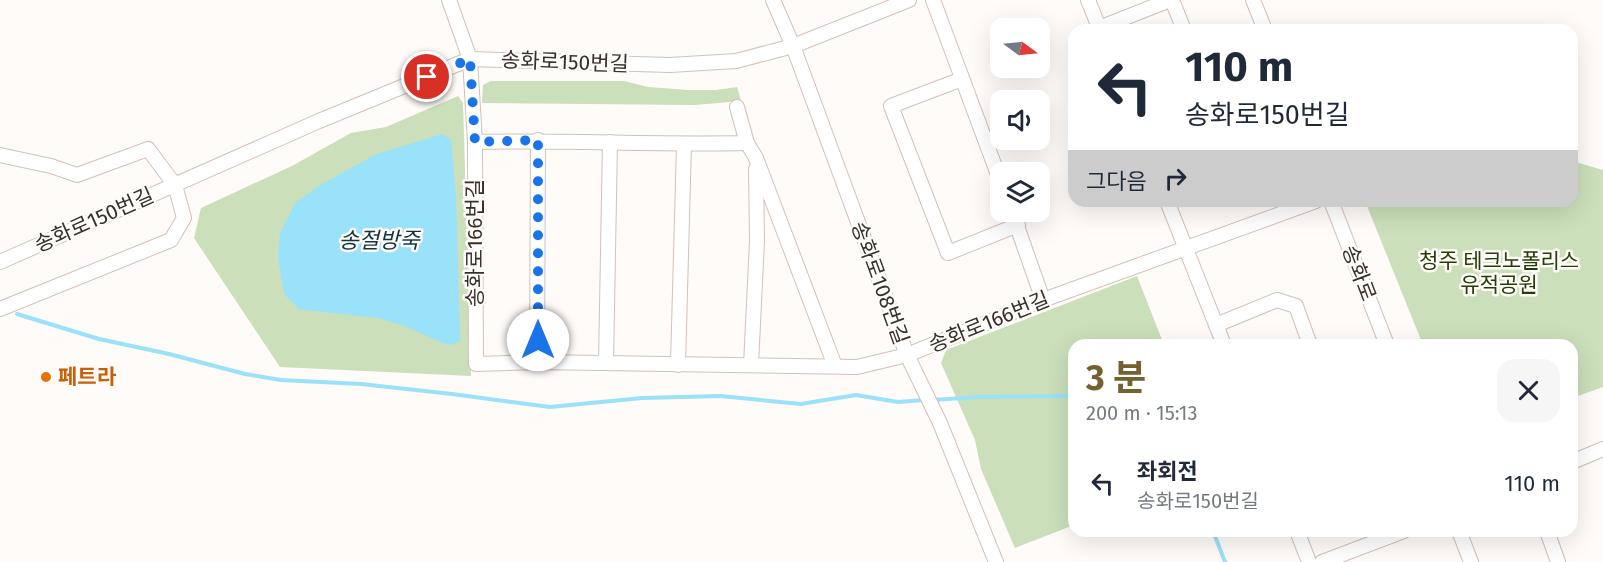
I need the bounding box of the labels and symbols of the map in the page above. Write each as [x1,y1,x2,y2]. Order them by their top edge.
north arrow [990,18,1050,78]
street label: 송화로150번길 [501,47,629,77]
pin [401,51,452,102]
street label: 송화로166번길 [462,179,488,307]
street label: 송화로150번길 [30,182,158,258]
street label: 송화로108번길 [846,218,914,348]
water label: 송절방죽 [339,227,421,254]
street label: 송화로 [1336,241,1382,305]
park label: 청주 테크노폴리스 유적공원 [1419,248,1579,298]
street label: 송화로166번길 [925,286,1053,358]
position arrow [506,308,570,372]
place label: 페트라 [58,364,117,390]
marker: 페트라 [39,370,53,384]

